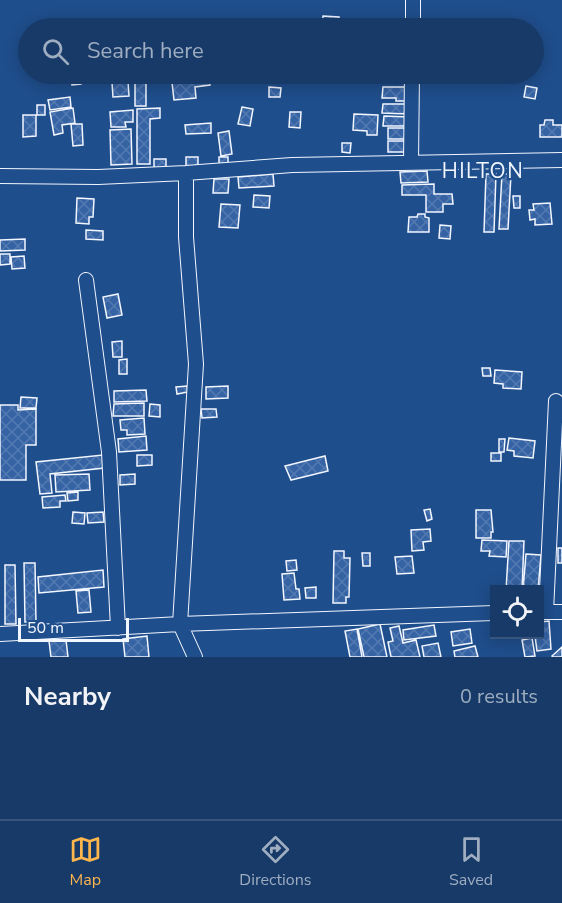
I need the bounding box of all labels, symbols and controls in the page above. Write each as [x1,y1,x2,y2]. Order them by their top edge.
search box [18,18,544,84]
icon: search [39,35,72,68]
text: Search here [87,36,204,66]
district label: HILTON [442,157,524,185]
map controls [490,585,544,639]
button: locate [490,585,544,639]
scale bar [18,615,129,642]
text: 50 m [27,617,64,639]
text: Nearby [24,679,111,714]
text: 0 results [460,683,538,710]
tab: Map [69,833,102,891]
tab: Directions [239,833,311,891]
tab: Saved [449,833,493,891]

